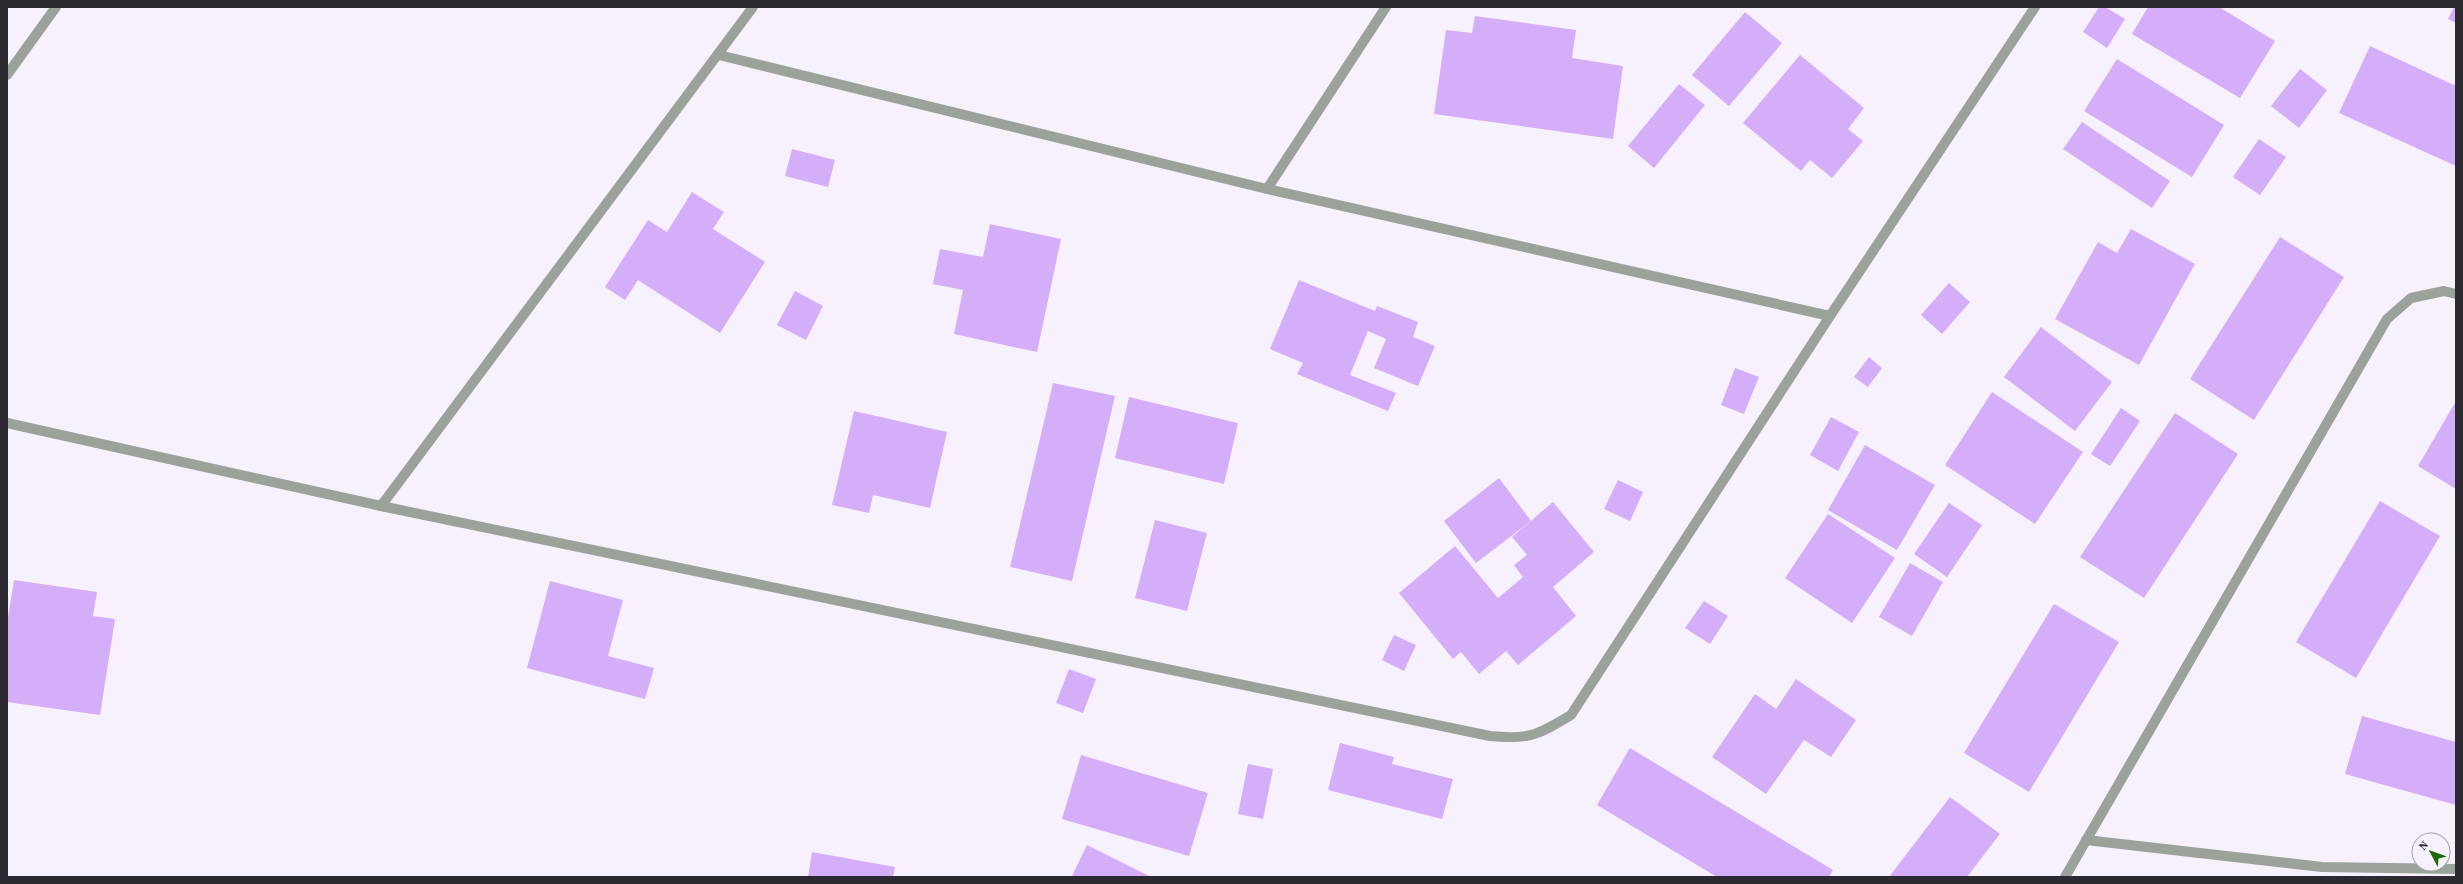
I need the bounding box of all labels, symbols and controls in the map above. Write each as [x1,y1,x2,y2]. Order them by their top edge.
north arrow [2411,832,2451,872]
text: N [2416,838,2432,854]

